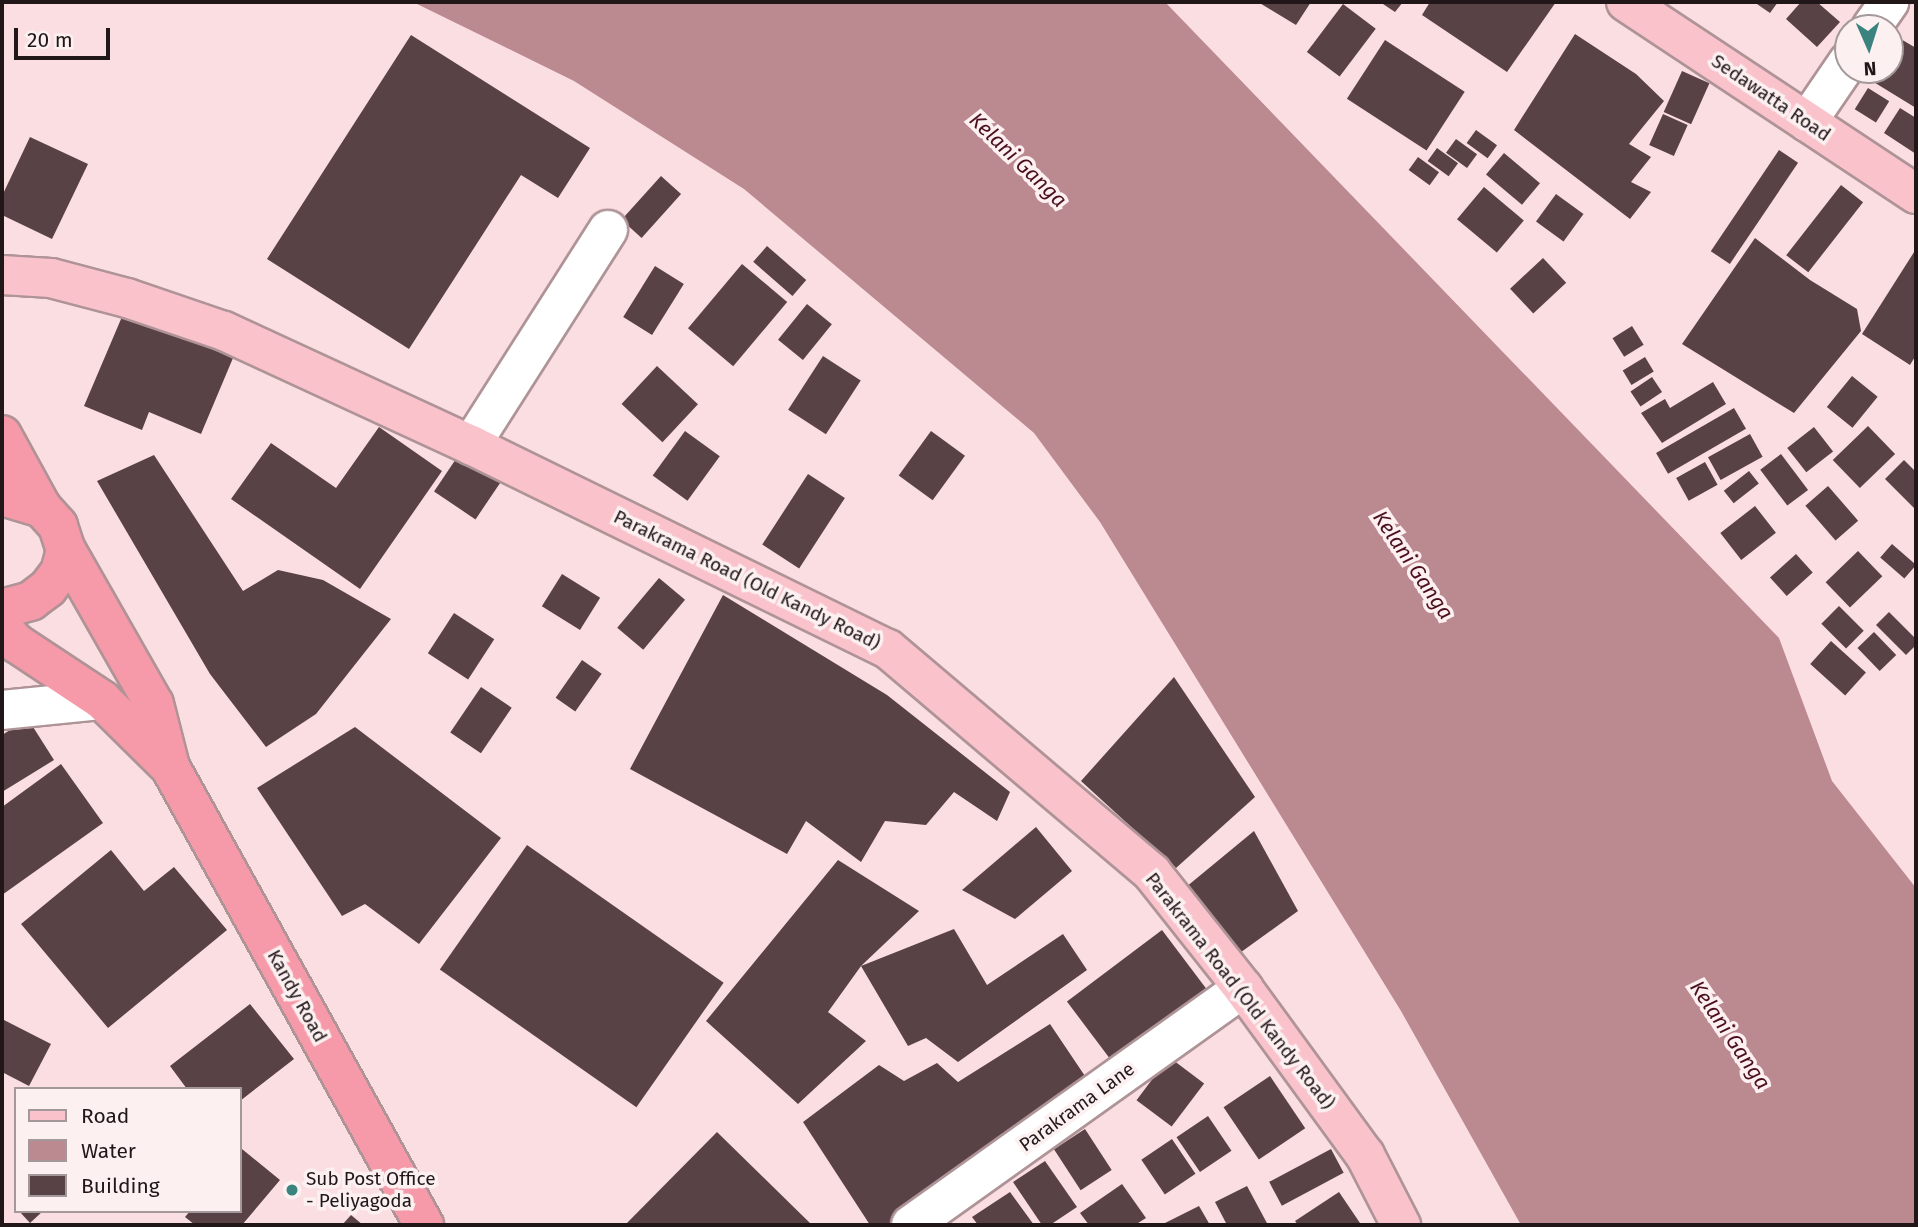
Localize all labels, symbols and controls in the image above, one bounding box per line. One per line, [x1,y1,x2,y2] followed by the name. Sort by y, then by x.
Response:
[18,14,114,58] scale bar
[1834,14,1904,84] north arrow
[27,27,73,53] text: 20 m
[1707,50,1835,146] street label: Sedawatta Road
[1863,57,1877,80] text: N
[964,107,1072,213] water label: Kelani Ganga
[610,505,884,655] street label: Parakrama Road (Old Kandy Road)
[1367,506,1459,624] water label: Kelani Ganga
[1141,868,1339,1114] street label: Parakrama Road (Old Kandy Road)
[262,946,332,1046] street label: Kandy Road
[1684,976,1776,1094] water label: Kelani Ganga
[1015,1058,1139,1156] street label: Parakrama Lane
[14,1087,242,1213] legend
[81,1103,129,1129] text: Road
[81,1138,136,1164] text: Water
[306,1168,436,1212] place label: Sub Post Office - Peliyagoda
[81,1173,160,1199] text: Building
[284,1182,300,1198] marker: Sub Post Office - Peliyagoda

